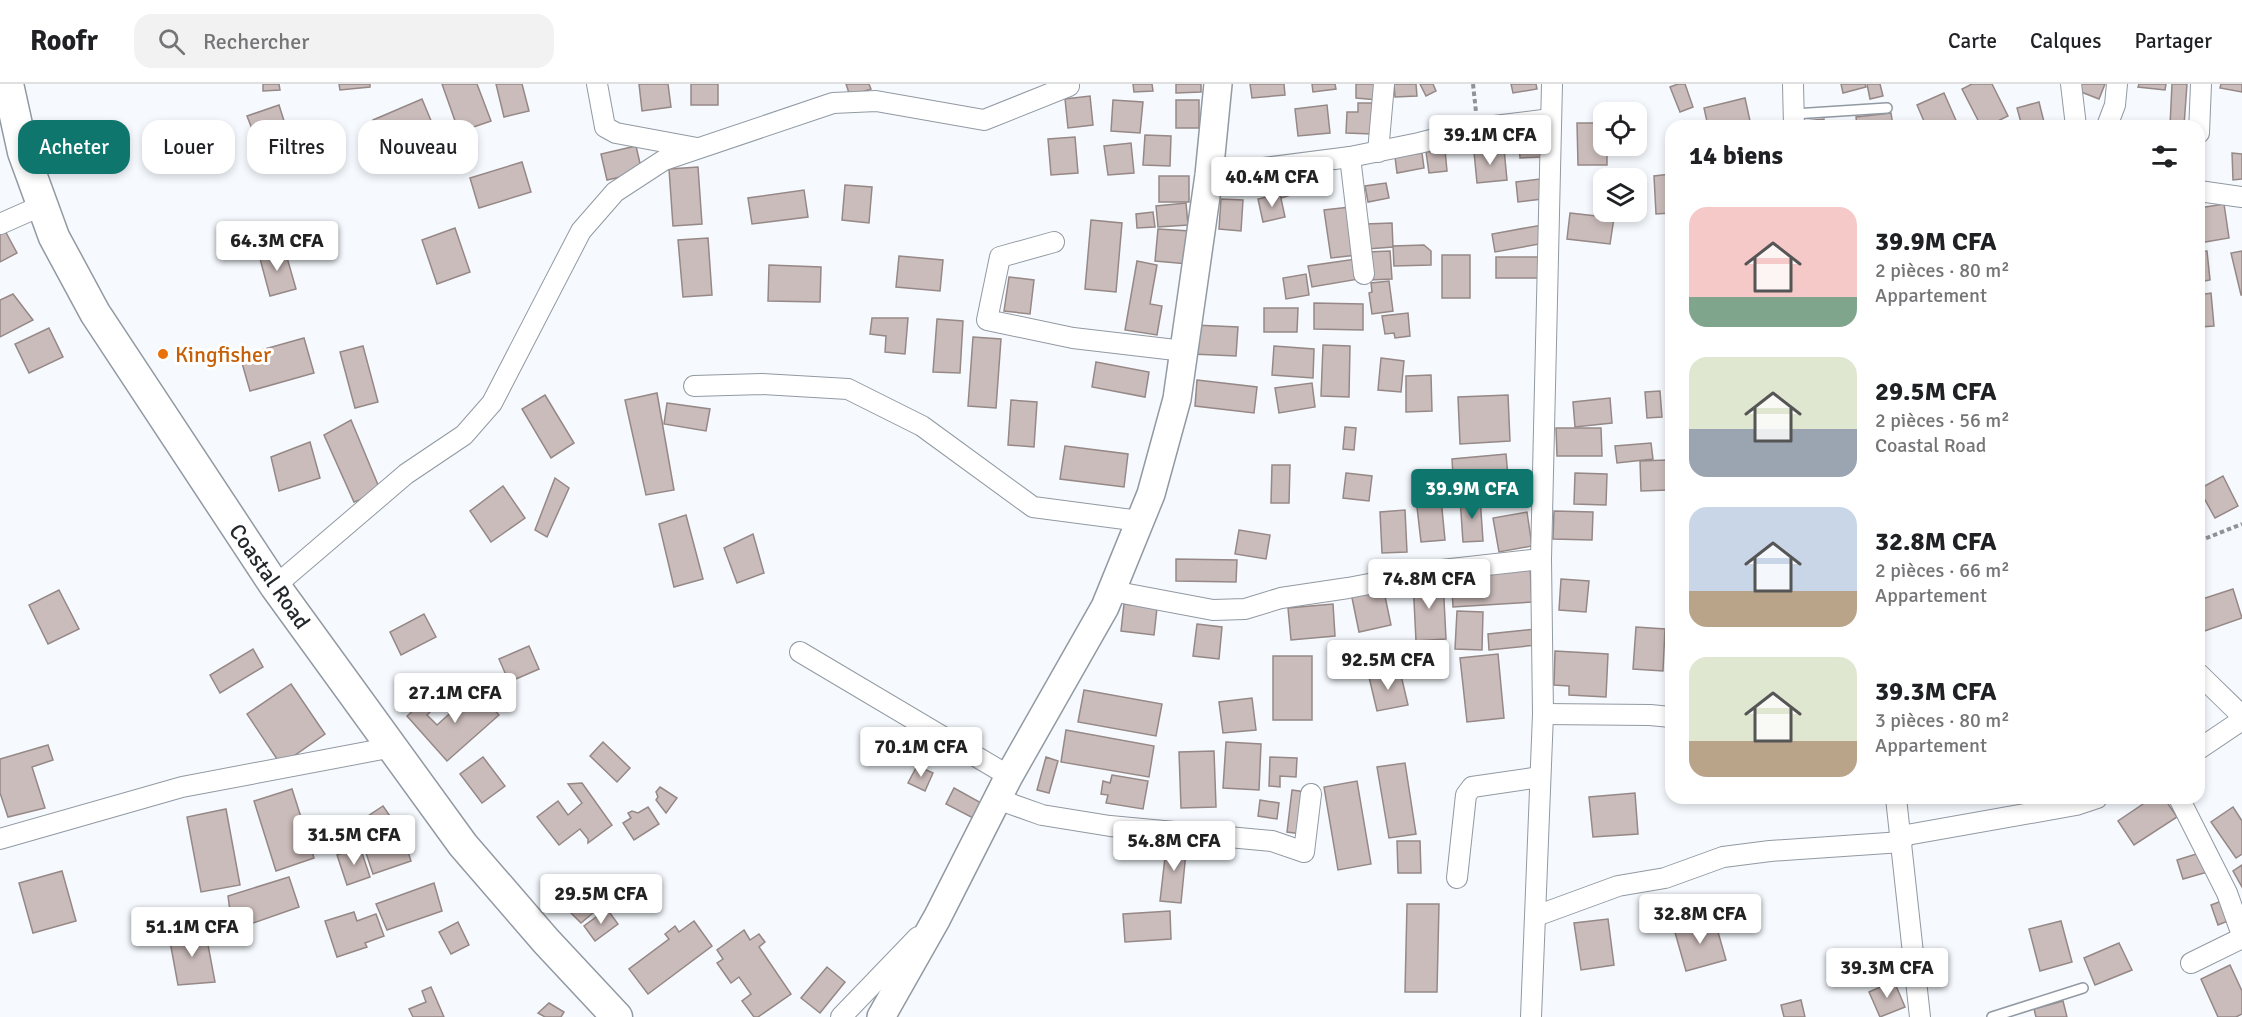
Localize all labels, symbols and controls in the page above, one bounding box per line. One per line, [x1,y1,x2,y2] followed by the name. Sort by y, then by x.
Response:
[134,14,554,68] search box
[30,24,98,58] text: Roofr
[155,25,188,58] icon: search
[203,28,309,55] text: Rechercher
[1948,28,1997,54] text: Carte
[2030,28,2101,54] text: Calques
[2134,28,2212,54] text: Partager
[1593,102,1647,222] map controls
[1593,102,1647,156] button: locate
[1421,115,1559,166] pin: 39.1M CFA
[18,120,130,174] chip: Acheter
[142,120,235,174] chip: Louer
[247,120,346,174] chip: Filtres
[358,120,478,174] chip: Nouveau
[1443,122,1537,147] text: 39.1M CFA
[1689,140,1783,172] text: 14 biens
[2148,140,2181,173] icon: filters
[1203,157,1341,208] pin: 40.4M CFA
[1225,164,1319,189] text: 40.4M CFA
[1593,168,1647,222] button: layers
[208,221,346,272] pin: 64.3M CFA
[1875,226,1997,258] text: 39.9M CFA
[230,228,324,253] text: 64.3M CFA
[1737,231,1809,303] icon: home
[1875,258,2010,283] text: 2 pièces · 80 m²
[1875,283,1987,308] text: Appartement
[175,341,271,368] place label: Kingfisher
[156,347,170,361] marker: Kingfisher
[1875,376,1997,408] text: 29.5M CFA
[1737,381,1809,453] icon: home
[1875,408,2010,433] text: 2 pièces · 56 m²
[1875,433,1986,458] text: Coastal Road
[1403,469,1541,520] pin: 39.9M CFA
[1425,476,1519,501] text: 39.9M CFA
[223,518,316,634] street label: Coastal Road
[1875,526,1997,558] text: 32.8M CFA
[1737,531,1809,603] icon: home
[1875,558,2010,583] text: 2 pièces · 66 m²
[1360,559,1498,610] pin: 74.8M CFA
[1382,566,1476,591] text: 74.8M CFA
[1875,583,1987,608] text: Appartement
[1319,640,1457,691] pin: 92.5M CFA
[1341,647,1435,672] text: 92.5M CFA
[386,673,524,724] pin: 27.1M CFA
[1875,676,1997,708] text: 39.3M CFA
[408,680,502,705] text: 27.1M CFA
[1737,681,1809,753] icon: home
[1875,708,2010,733] text: 3 pièces · 80 m²
[852,727,990,778] pin: 70.1M CFA
[1875,733,1987,758] text: Appartement
[874,734,968,759] text: 70.1M CFA
[285,815,423,866] pin: 31.5M CFA
[1105,821,1243,872] pin: 54.8M CFA
[307,822,401,847] text: 31.5M CFA
[1127,828,1221,853] text: 54.8M CFA
[532,874,670,925] pin: 29.5M CFA
[554,881,648,906] text: 29.5M CFA
[1631,894,1769,945] pin: 32.8M CFA
[1653,901,1747,926] text: 32.8M CFA
[123,907,261,958] pin: 51.1M CFA
[145,914,239,939] text: 51.1M CFA
[1818,948,1956,999] pin: 39.3M CFA
[1840,955,1934,980] text: 39.3M CFA

